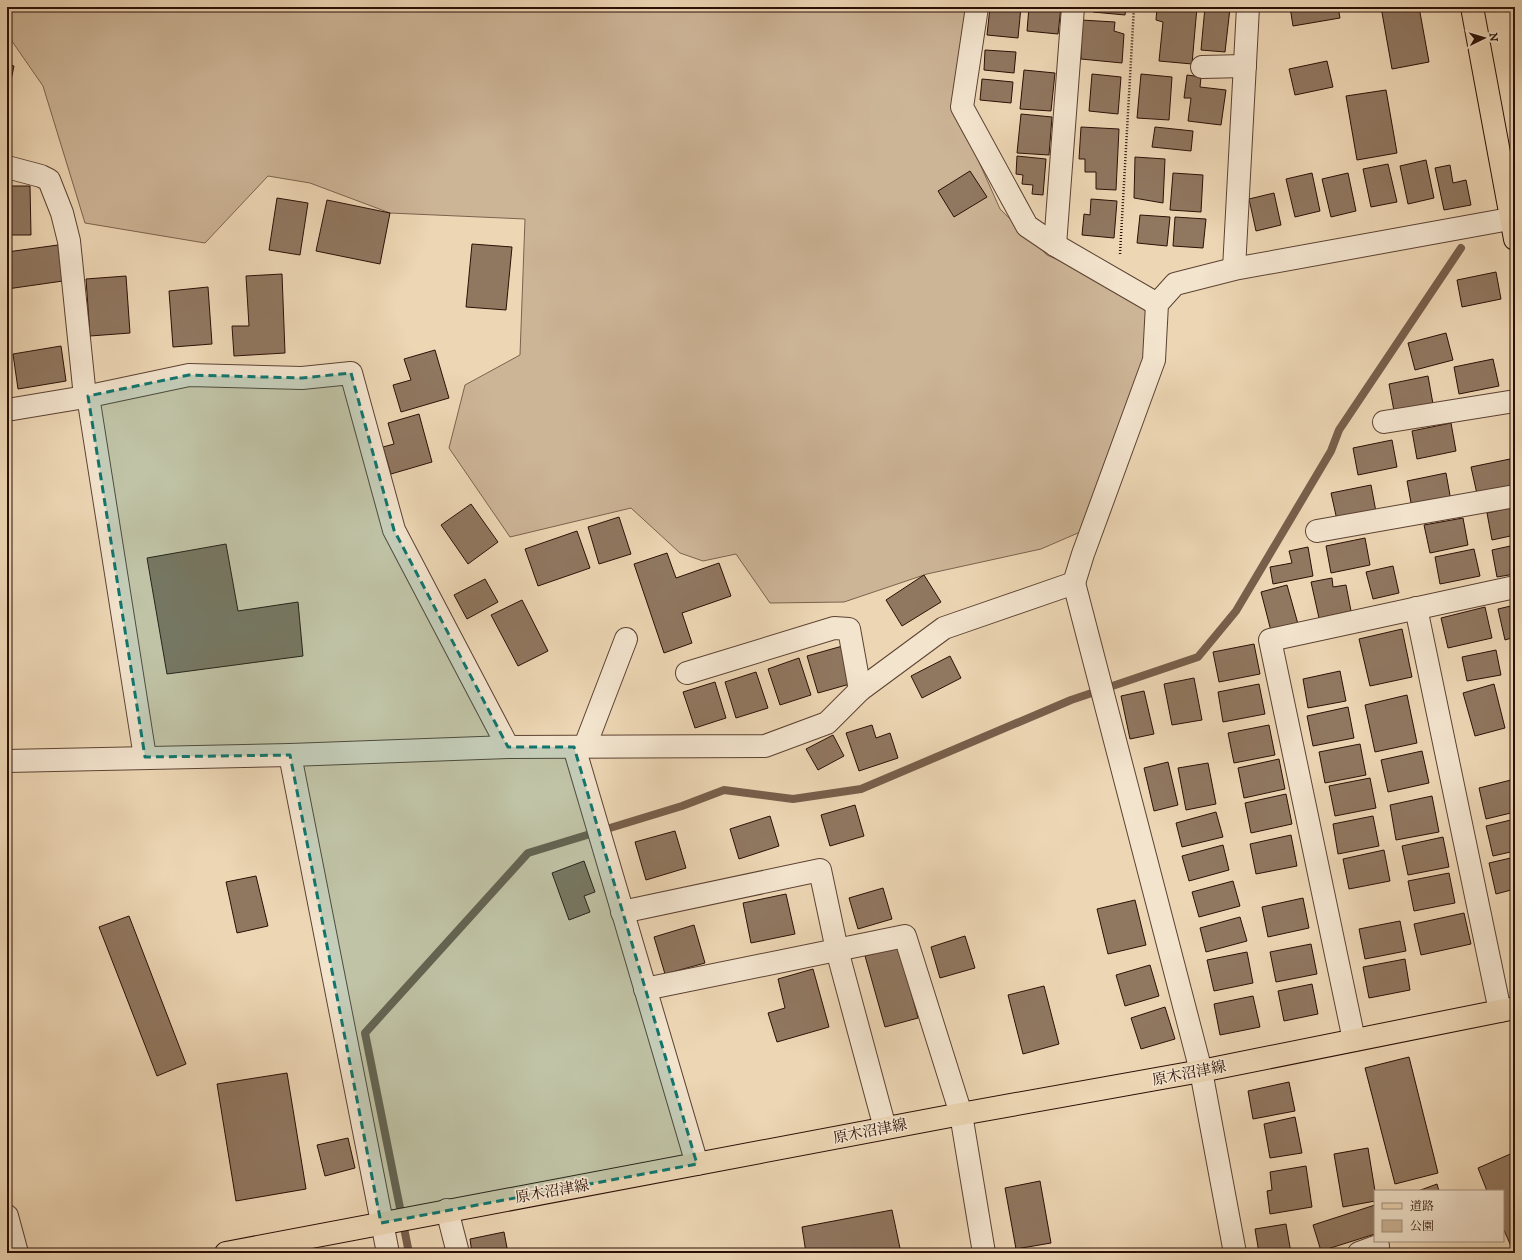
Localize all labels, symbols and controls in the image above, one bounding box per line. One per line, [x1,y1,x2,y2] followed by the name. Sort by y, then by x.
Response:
[1464,18,1504,58] north arrow
[1486,32,1500,42] text: N
[1150,1057,1228,1090] street label: 原木沼津線
[831,1115,909,1148] street label: 原木沼津線
[513,1176,591,1207] street label: 原木沼津線
[1374,1190,1504,1242] legend
[1410,1199,1434,1214] text: 道路
[1410,1219,1434,1234] text: 公園

